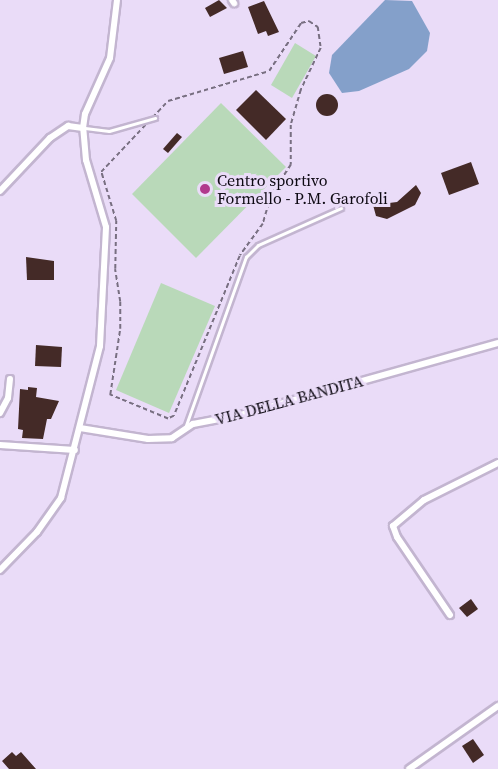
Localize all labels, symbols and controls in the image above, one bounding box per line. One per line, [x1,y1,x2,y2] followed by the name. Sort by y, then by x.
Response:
[217,170,388,208] place label: Centro sportivo Formello - P.M. Garofoli
[198,182,212,196] marker: Centro sportivo Formello - P.M. Garofoli
[213,371,365,429] street label: VIA DELLA BANDITA

